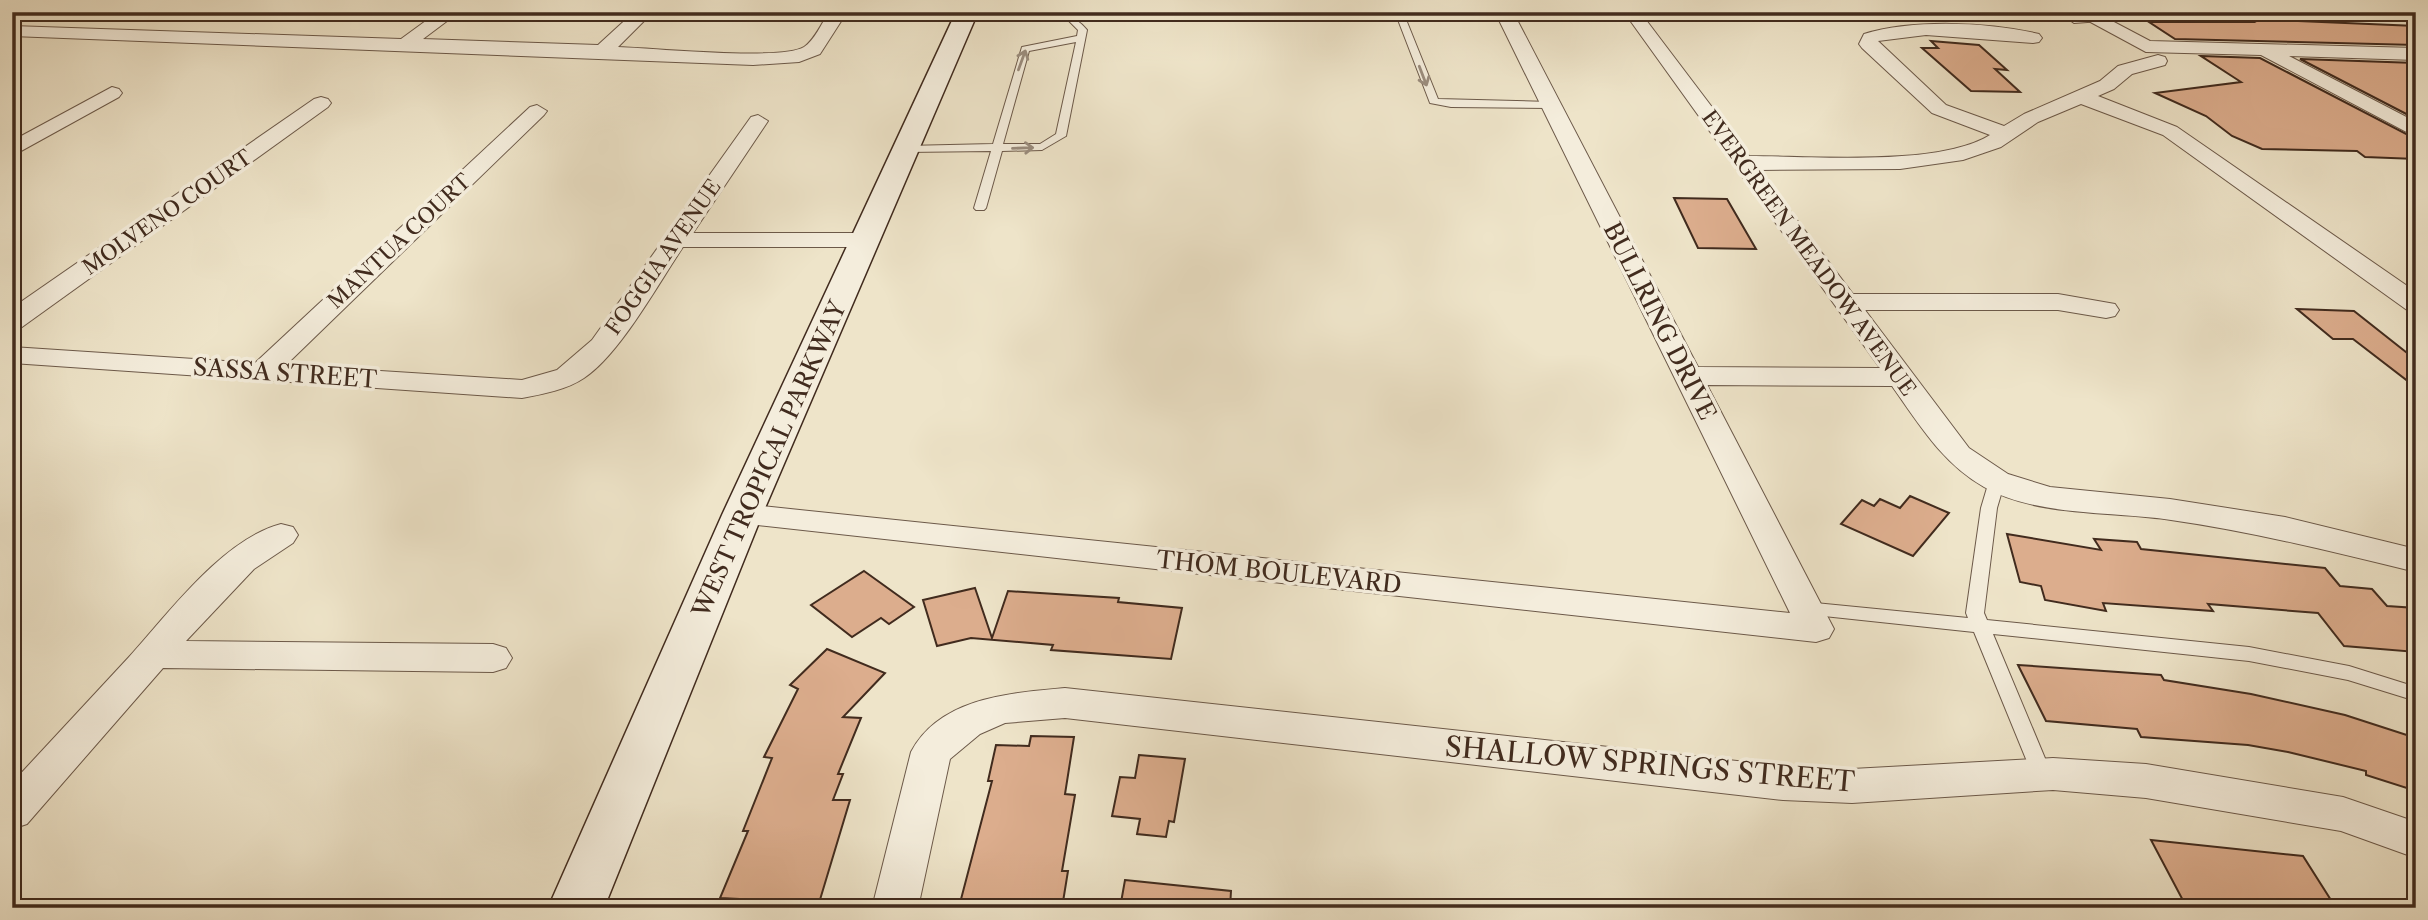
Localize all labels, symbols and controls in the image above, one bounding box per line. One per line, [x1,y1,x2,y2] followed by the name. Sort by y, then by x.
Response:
[1017,50,1029,71] one-way arrow
[1417,64,1430,86] one-way arrow
[1697,105,1921,401] street label: EVERGREEN MEADOW AVENUE
[1011,141,1034,154] one-way arrow
[78,144,257,280] street label: MOLVENO COURT
[322,168,476,314] street label: MANTUA COURT
[600,175,726,339] street label: FOGGIA AVENUE
[1598,217,1722,425] street label: BULLRING DRIVE
[685,295,853,623] street label: WEST TROPICAL PARKWAY
[192,352,378,394] street label: SASSA STREET
[1155,545,1403,599] street label: THOM BOULEVARD
[1444,729,1856,799] street label: SHALLOW SPRINGS STREET

